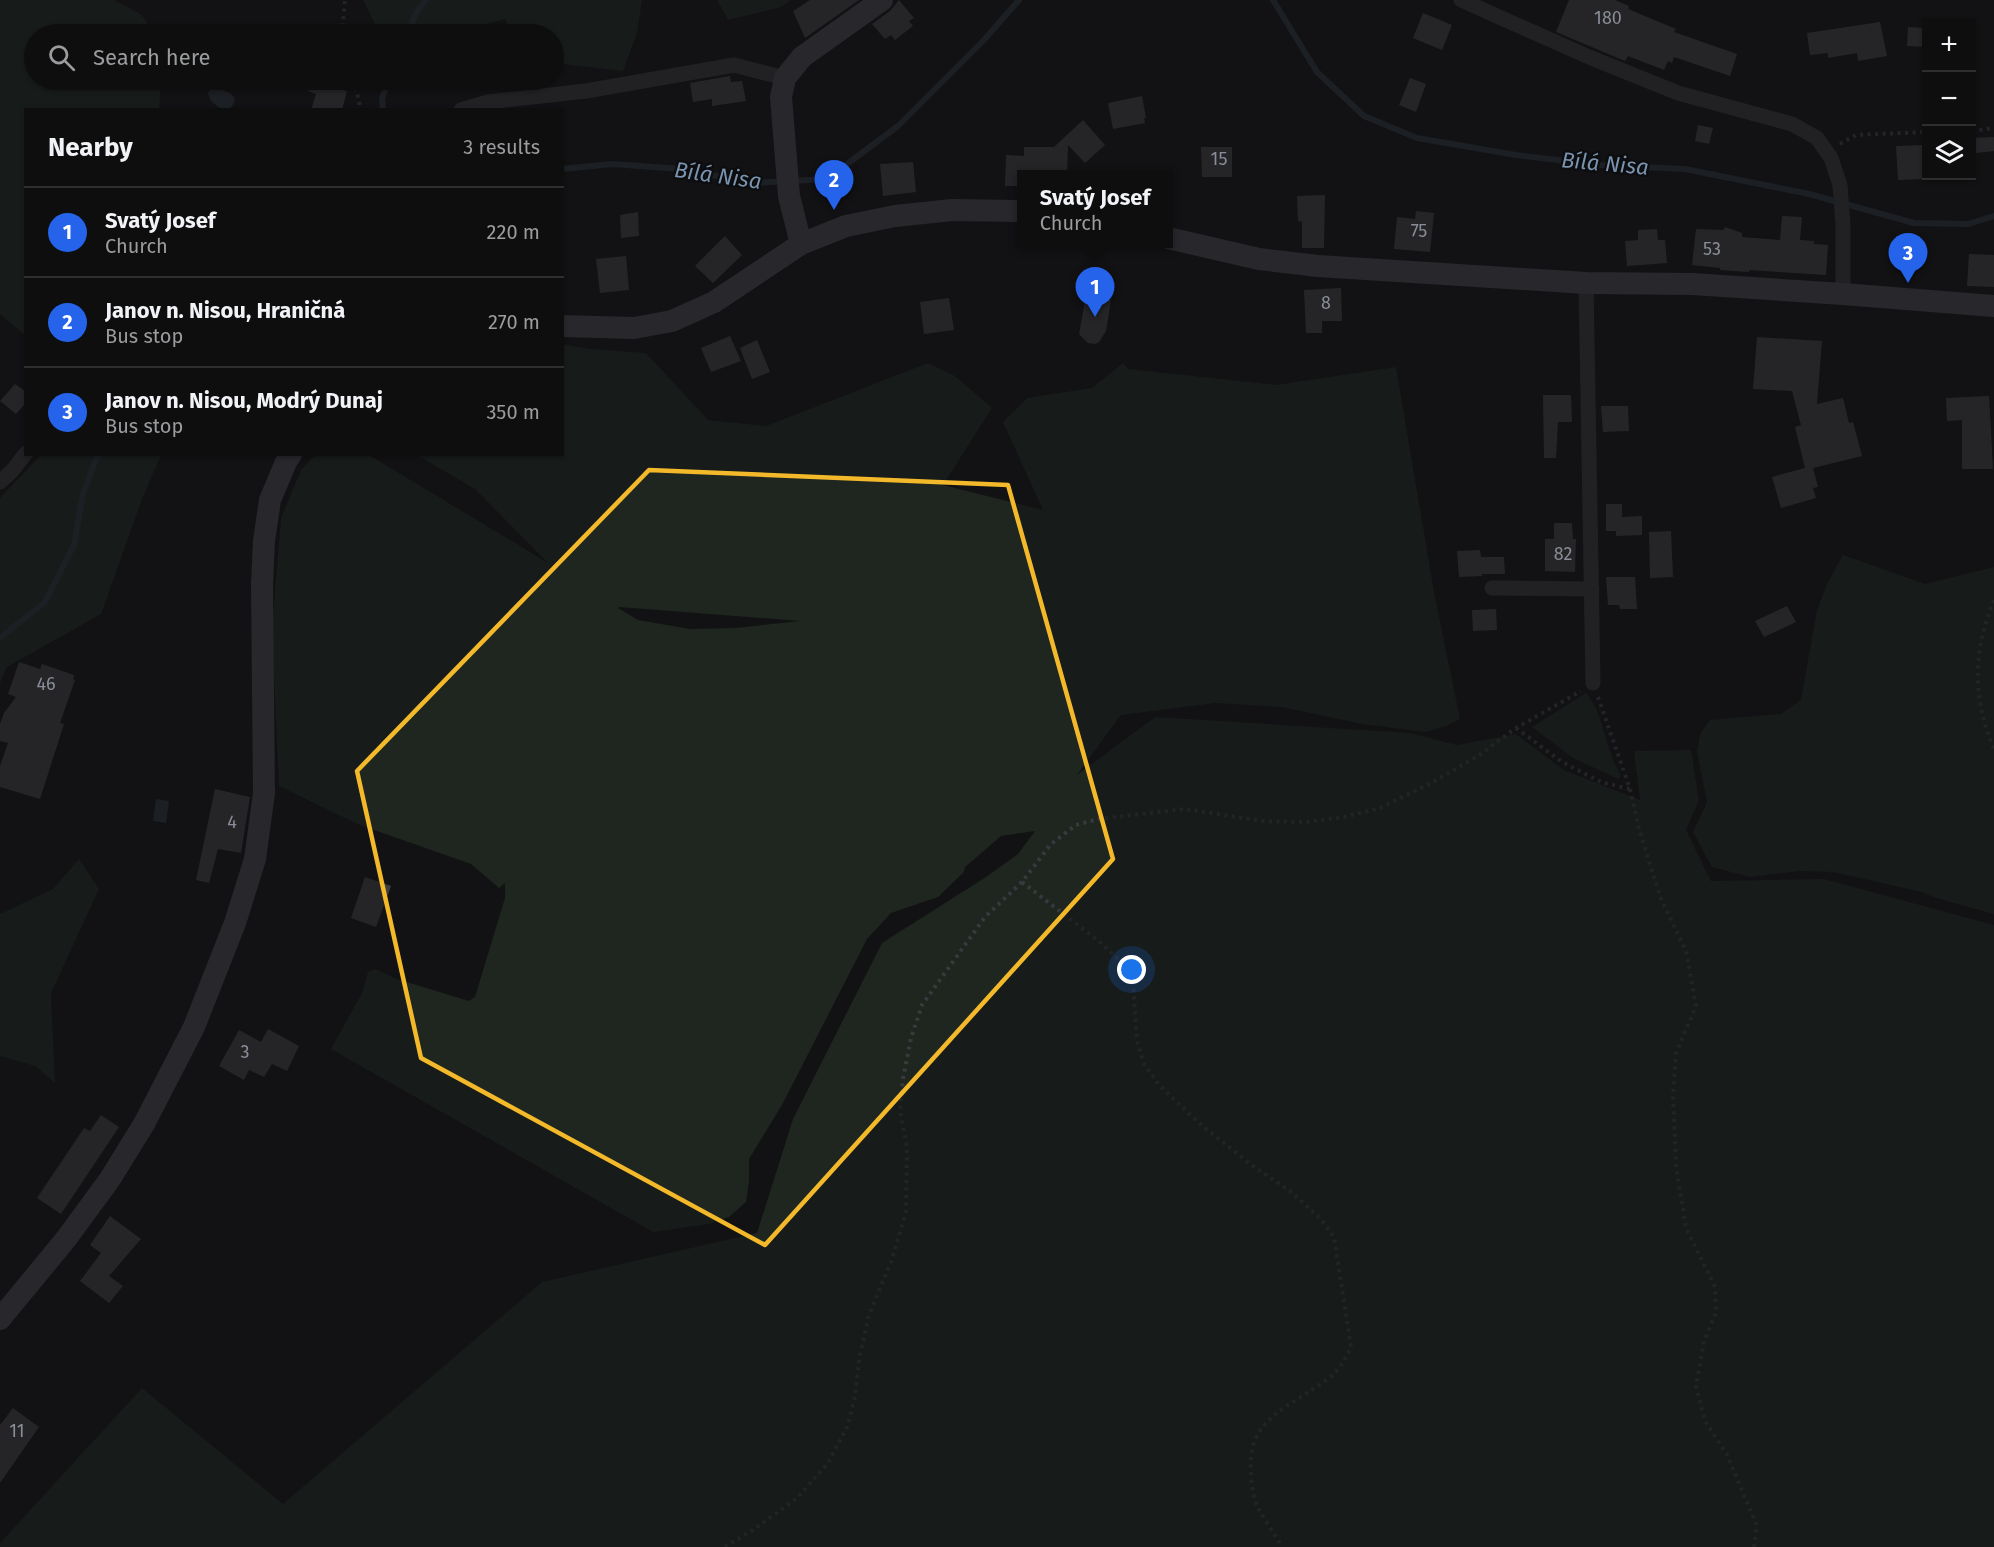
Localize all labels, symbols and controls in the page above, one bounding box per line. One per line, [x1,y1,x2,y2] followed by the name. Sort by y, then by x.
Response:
[1594,7,1622,29] house number: 180
[1922,18,1976,180] map controls
[1922,18,1976,72] button: +
[24,24,564,90] search box
[45,41,78,74] icon: search
[93,44,211,71] text: Search here
[1922,72,1976,126] button: −
[1922,126,1976,180] button: layers
[48,132,133,163] text: Nearby
[463,135,540,159] text: 3 results
[1560,146,1650,181] water label: Bílá Nisa
[1211,148,1227,170] house number: 15
[673,156,763,195] water label: Bílá Nisa
[814,160,854,210] pin: 2
[1017,170,1173,248] popup
[1040,184,1150,211] text: Svatý Josef
[105,207,216,234] text: Svatý Josef
[1040,211,1102,235] text: Church
[63,220,72,244] text: 1
[487,220,540,244] text: 220 m
[1411,220,1427,242] house number: 75
[105,234,168,258] text: Church
[1888,234,1928,283] pin: 3
[1703,238,1721,260] house number: 53
[1076,268,1114,317] pin: 1
[1321,292,1331,314] house number: 8
[105,297,345,324] text: Janov n. Nisou, Hraničná
[62,310,73,334] text: 2
[488,310,540,334] text: 270 m
[105,324,183,348] text: Bus stop
[105,387,383,414] text: Janov n. Nisou, Modrý Dunaj
[62,400,73,424] text: 3
[486,400,540,424] text: 350 m
[105,414,183,438] text: Bus stop
[1554,543,1572,565] house number: 82
[36,673,56,695] house number: 46
[227,811,237,833] house number: 4
[1117,955,1146,984] your location
[241,1041,249,1063] house number: 3
[9,1420,25,1442] house number: 11

